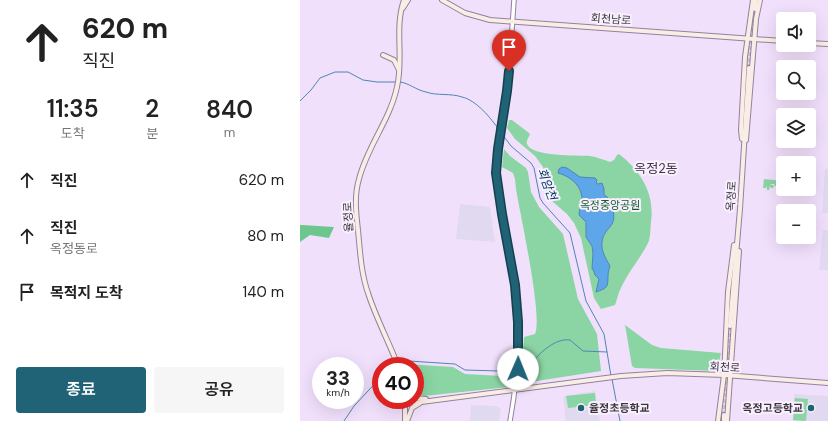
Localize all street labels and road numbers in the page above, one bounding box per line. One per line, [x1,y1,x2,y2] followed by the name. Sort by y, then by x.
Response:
[590,11,632,27] street label: 회천남로
[723,180,739,212] street label: 옥정로
[340,201,356,233] street label: 율정로
[709,359,741,375] street label: 회천로

